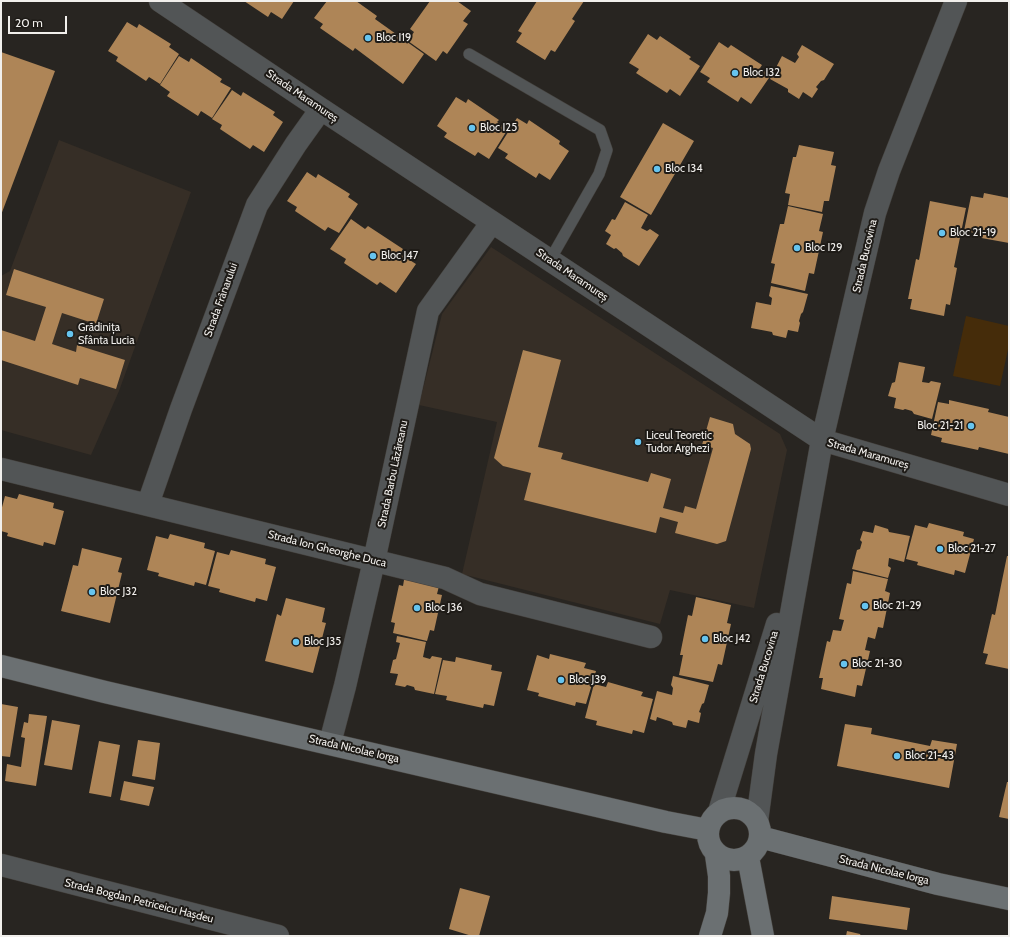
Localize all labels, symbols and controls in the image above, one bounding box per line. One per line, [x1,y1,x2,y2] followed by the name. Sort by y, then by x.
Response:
[10,8,69,34] scale bar
[15,15,43,30] text: 20 m
[376,31,411,45] place label: Bloc I19
[363,33,373,43] marker: Bloc I19
[743,66,780,80] place label: Bloc I32
[263,67,341,125] street label: Strada Maramureș
[730,68,740,78] marker: Bloc I32
[480,121,517,135] place label: Bloc I25
[467,123,477,133] marker: Bloc I25
[665,162,703,176] place label: Bloc I34
[652,164,662,174] marker: Bloc I34
[850,218,880,294] street label: Strada Bucovina
[950,226,996,240] place label: Bloc 21-19
[937,228,947,238] marker: Bloc 21-19
[805,241,842,255] place label: Bloc I29
[792,243,802,253] marker: Bloc I29
[533,246,611,304] street label: Strada Maramureș
[381,249,418,263] place label: Bloc J47
[368,251,378,261] marker: Bloc J47
[201,261,241,339] street label: Strada Frânarului
[78,321,134,347] place label: Grădinița Sfânta Lucia
[65,329,75,339] marker: Grădinița Sfânta Lucia
[375,419,411,529] street label: Strada Barbu Lăzăreanu
[917,419,963,433] place label: Bloc 21-21
[966,421,976,431] marker: Bloc 21-21
[646,429,712,455] place label: Liceul Teoretic Tudor Arghezi
[826,436,910,472] street label: Strada Maramureș
[633,437,643,447] marker: Liceul Teoretic Tudor Arghezi
[266,528,388,570] street label: Strada Ion Gheorghe Duca
[948,542,996,556] place label: Bloc 21-27
[935,544,945,554] marker: Bloc 21-27
[100,585,137,599] place label: Bloc J32
[87,587,97,597] marker: Bloc J32
[873,599,921,613] place label: Bloc 21-29
[425,601,463,615] place label: Bloc J36
[860,601,870,611] marker: Bloc 21-29
[412,603,422,613] marker: Bloc J36
[747,629,781,705] street label: Strada Bucovina
[713,632,750,646] place label: Bloc J42
[700,634,710,644] marker: Bloc J42
[304,635,341,649] place label: Bloc J35
[291,637,301,647] marker: Bloc J35
[852,657,902,671] place label: Bloc 21-30
[839,659,849,669] marker: Bloc 21-30
[569,673,607,687] place label: Bloc J39
[556,675,566,685] marker: Bloc J39
[308,732,400,766] street label: Strada Nicolae Iorga
[905,749,954,763] place label: Bloc 21-43
[892,751,902,761] marker: Bloc 21-43
[838,852,930,888] street label: Strada Nicolae Iorga
[63,876,215,926] street label: Strada Bogdan Petriceicu Hașdeu

